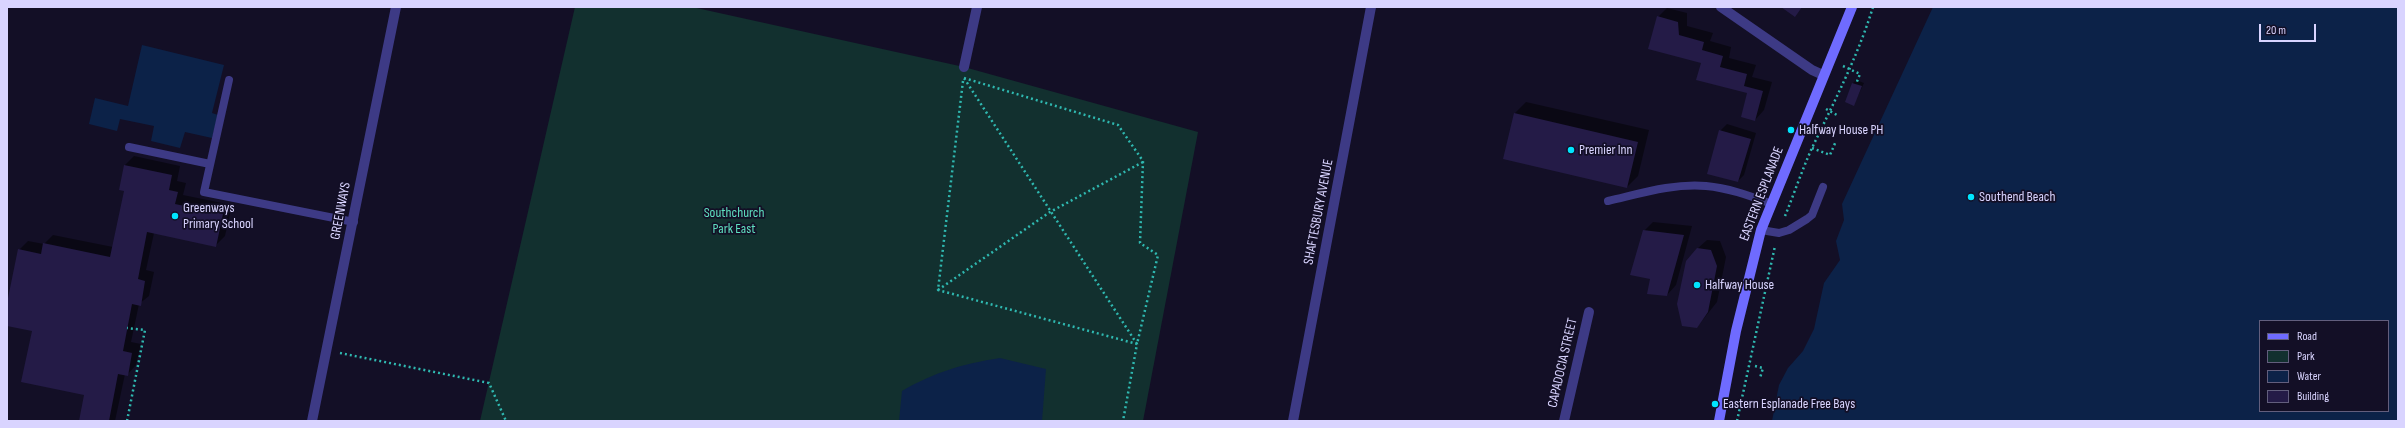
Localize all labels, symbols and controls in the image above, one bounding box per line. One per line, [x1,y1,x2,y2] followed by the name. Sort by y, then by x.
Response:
[2261,16,2318,42] scale bar
[2266,23,2286,38] text: 20 m
[1799,122,1883,138] place label: Halfway House PH
[1786,125,1796,135] marker: Halfway House PH
[1579,142,1633,158] place label: Premier Inn
[1736,144,1788,244] street label: EASTERN ESPLANADE
[1566,145,1576,155] marker: Premier Inn
[1301,158,1337,266] street label: SHAFTESBURY AVENUE
[327,181,355,241] street label: GREENWAYS
[1979,189,2055,205] place label: Southend Beach
[1966,192,1976,202] marker: Southend Beach
[183,200,253,232] place label: Greenways Primary School
[704,205,764,238] park label: Southchurch Park East
[170,211,180,221] marker: Greenways Primary School
[1705,277,1774,293] place label: Halfway House
[1692,280,1702,290] marker: Halfway House
[1545,317,1581,409] street label: CAPADOCIA STREET
[2259,320,2389,412] legend
[2297,329,2317,344] text: Road
[2297,349,2315,364] text: Park
[2297,369,2321,384] text: Water
[2297,389,2329,404] text: Building
[1723,396,1855,412] place label: Eastern Esplanade Free Bays
[1710,399,1720,409] marker: Eastern Esplanade Free Bays

